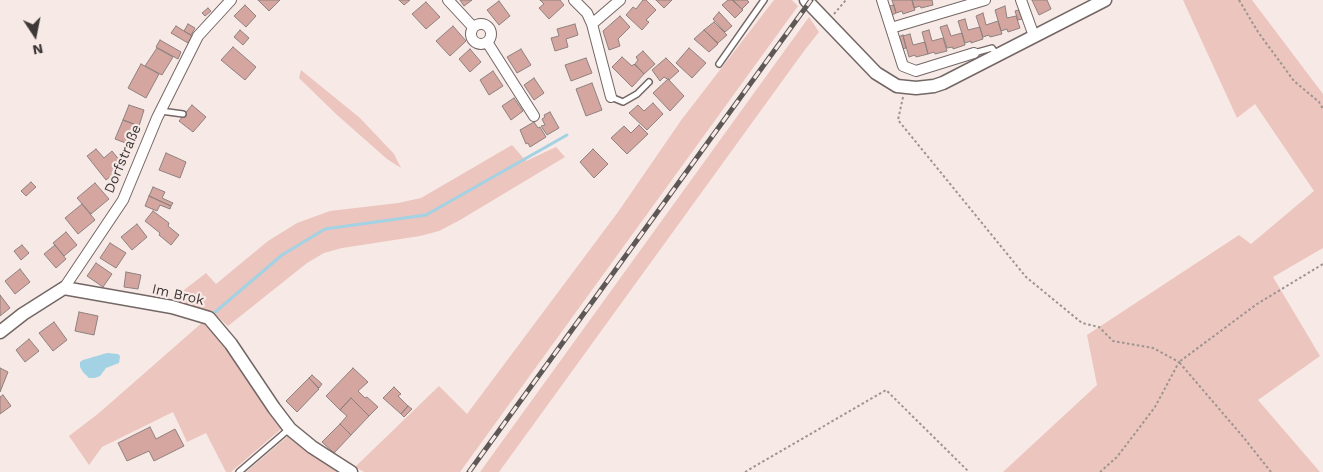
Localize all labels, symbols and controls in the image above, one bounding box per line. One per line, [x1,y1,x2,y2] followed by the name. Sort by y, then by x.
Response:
[10,10,60,60] north arrow
[31,41,44,59] text: N
[101,122,145,196] street label: Dorfstraße
[150,281,206,309] street label: Im Brok

